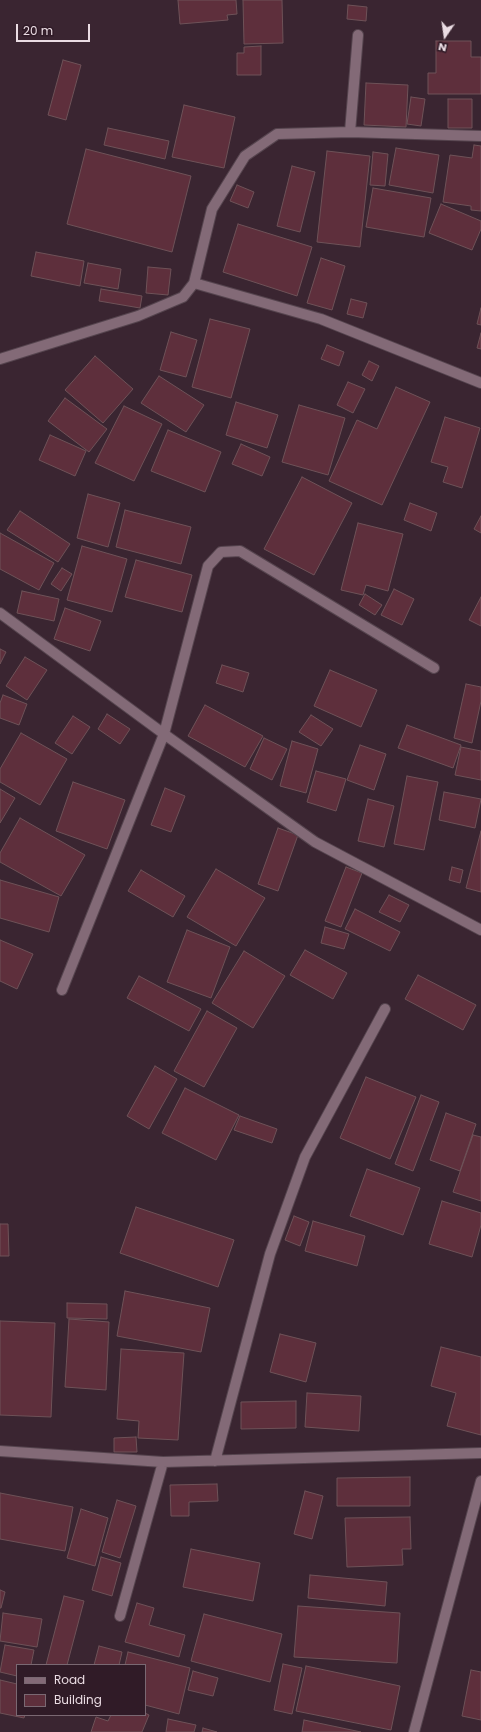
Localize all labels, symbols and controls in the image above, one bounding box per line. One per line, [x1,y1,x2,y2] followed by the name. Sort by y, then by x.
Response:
[18,16,92,42] scale bar
[425,16,465,56] north arrow
[23,22,53,39] text: 20 m
[436,39,448,56] text: N
[16,1664,146,1716] legend
[54,1671,85,1688] text: Road
[54,1691,102,1708] text: Building

